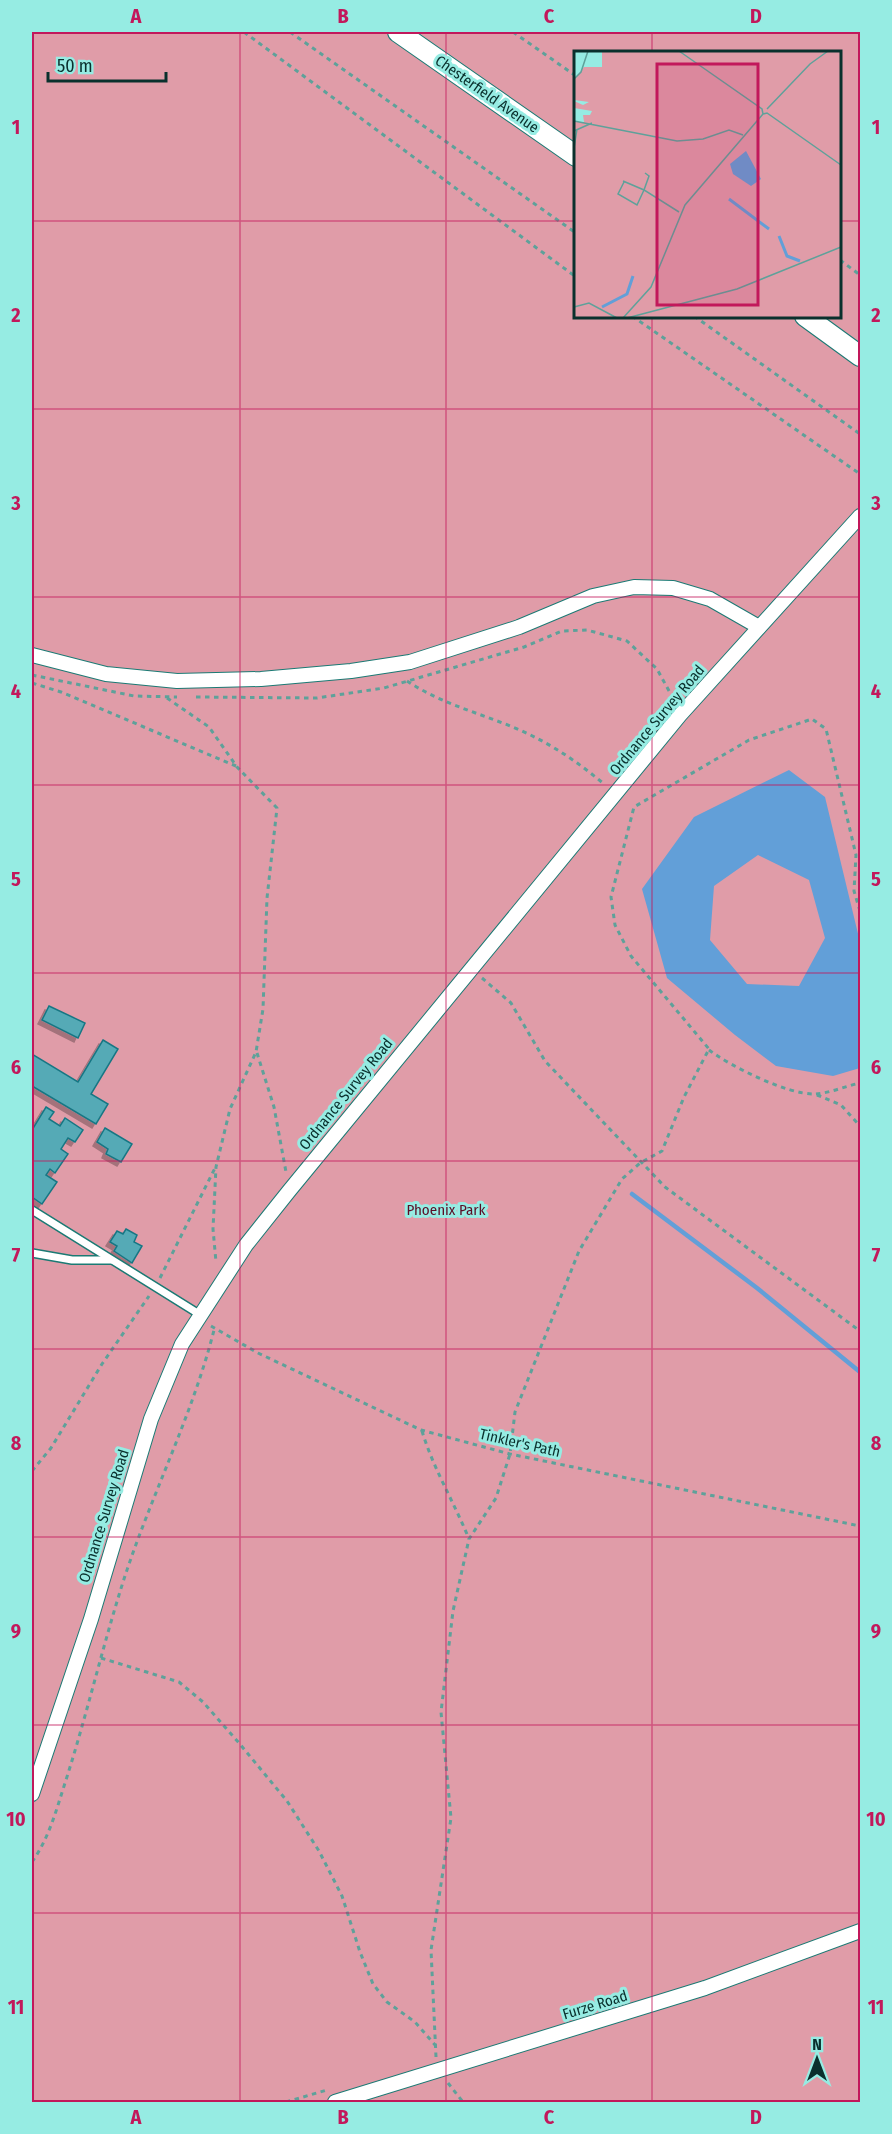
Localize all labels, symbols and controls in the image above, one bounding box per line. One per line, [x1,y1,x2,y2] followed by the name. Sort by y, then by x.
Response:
[130,4,143,28] text: A
[337,4,349,28] text: B
[544,4,555,28] text: C
[750,4,762,28] text: D
[48,45,166,83] scale bar
[574,51,841,318] inset map
[432,52,542,136] street label: Chesterfield Avenue
[57,55,93,77] text: 50 m
[12,115,20,139] text: 1
[872,115,880,139] text: 1
[10,303,21,327] text: 2
[870,303,881,327] text: 2
[10,491,21,515] text: 3
[870,491,881,515] text: 3
[606,661,708,779] street label: Ordnance Survey Road
[11,679,21,703] text: 4
[871,679,881,703] text: 4
[11,867,21,891] text: 5
[871,867,881,891] text: 5
[295,1035,397,1153] street label: Ordnance Survey Road
[11,1055,21,1079] text: 6
[871,1055,881,1079] text: 6
[406,1201,486,1219] park label: Phoenix Park
[12,1243,21,1267] text: 7
[872,1243,881,1267] text: 7
[478,1425,562,1461] street label: Tinkler's Path
[11,1431,22,1455] text: 8
[871,1431,882,1455] text: 8
[75,1447,133,1585] street label: Ordnance Survey Road
[11,1619,21,1643] text: 9
[871,1619,881,1643] text: 9
[6,1807,26,1831] text: 10
[866,1807,886,1831] text: 10
[560,1987,630,2023] street label: Furze Road
[8,1995,24,2019] text: 11
[868,1995,884,2019] text: 11
[787,2029,847,2089] north arrow
[812,2035,822,2054] text: N
[130,2105,143,2129] text: A
[337,2105,349,2129] text: B
[544,2105,555,2129] text: C
[750,2105,762,2129] text: D

